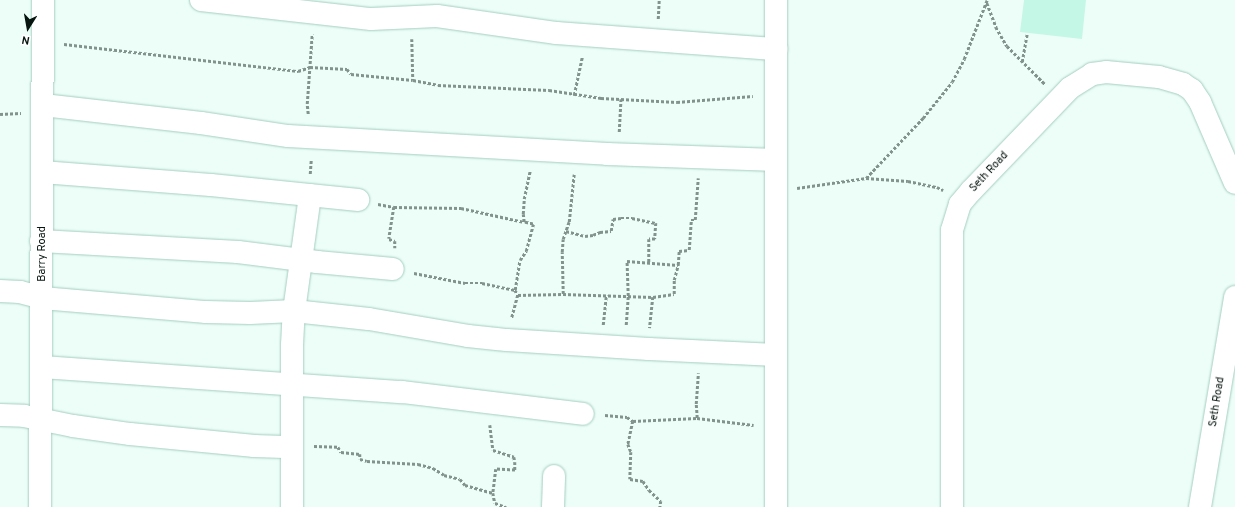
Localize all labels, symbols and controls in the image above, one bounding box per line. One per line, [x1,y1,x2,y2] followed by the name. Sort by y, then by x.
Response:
[8,8,48,48] north arrow
[20,32,31,47] text: N
[967,149,1011,195] street label: Seth Road
[35,226,49,282] street label: Barry Road
[1207,376,1227,428] street label: Seth Road

